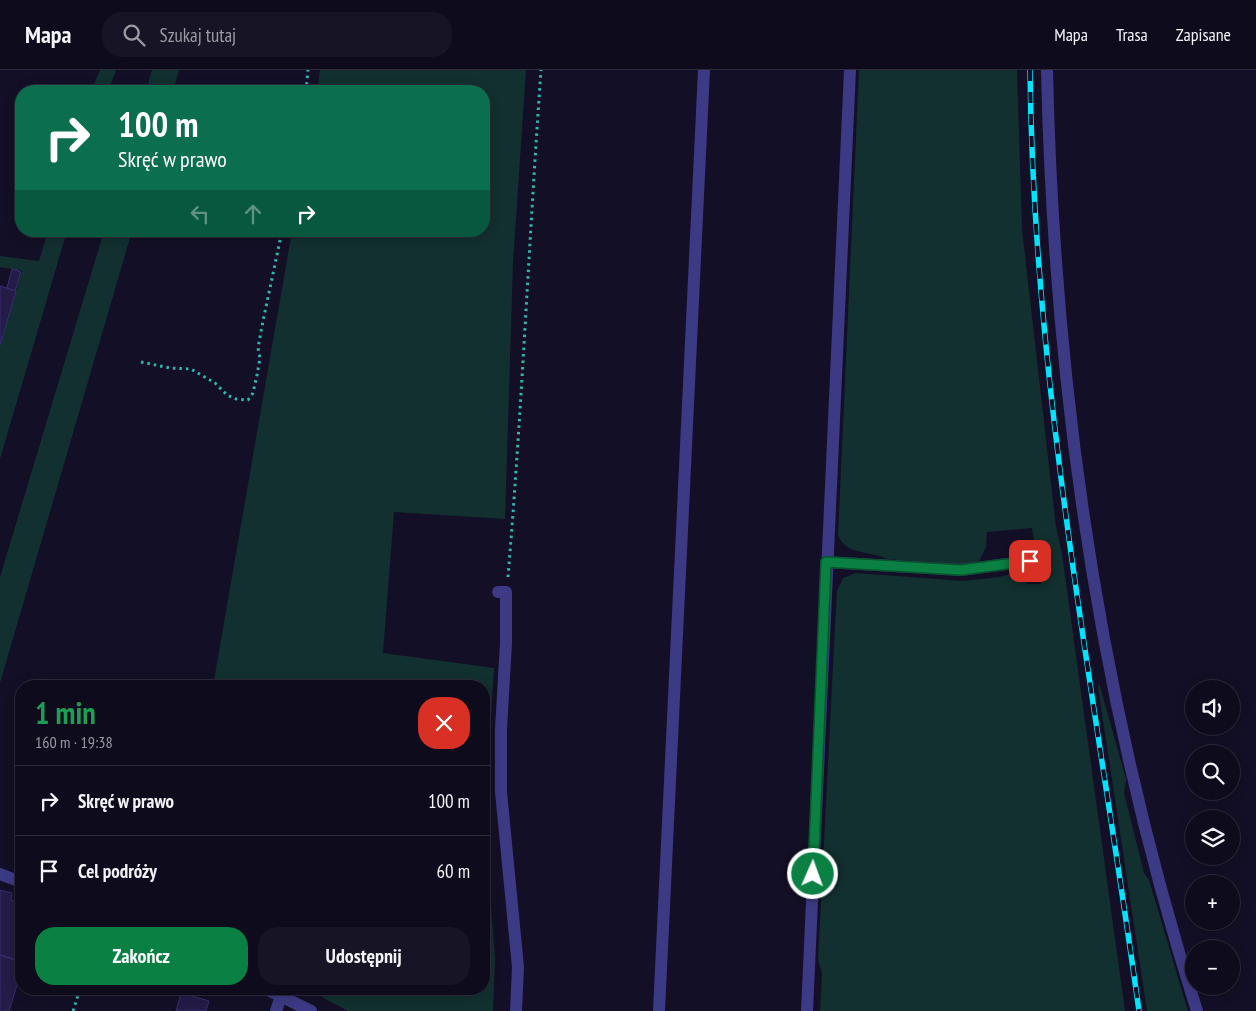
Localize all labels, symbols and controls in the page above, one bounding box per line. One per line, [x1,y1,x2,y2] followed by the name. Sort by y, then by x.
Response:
[102,12,452,57] search box
[25,19,72,50] text: Mapa
[120,21,148,49] icon: search
[160,23,236,47] text: Szukaj tutaj
[1054,23,1088,46] text: Mapa
[1116,23,1148,46] text: Trasa
[1176,23,1231,46] text: Zapisane
[118,101,199,147] text: 100 m
[35,105,100,170] icon: right
[118,145,227,173] text: Skręć w prawo
[186,200,214,228] icon: left
[239,200,267,228] icon: ahead
[292,200,320,228] icon: right
[1009,540,1051,582] pin
[1016,547,1044,575] icon: arrive
[1185,680,1240,995] map controls
[1185,680,1240,735] button: sound
[35,693,96,732] text: 1 min
[418,697,470,749] button: close
[35,732,113,752] text: 160 m · 19:38
[1185,745,1240,800] button: search
[35,787,63,815] icon: right
[78,789,174,813] text: Skręć w prawo
[428,789,470,813] text: 100 m
[1185,810,1240,865] button: layers
[786,847,838,899] position arrow
[35,857,63,885] icon: arrive
[78,859,157,883] text: Cel podróży
[437,859,470,883] text: 60 m
[1185,875,1240,930] button: +
[35,927,248,985] button: Zakończ
[258,927,470,985] button: Udostępnij
[1185,940,1240,995] button: −

